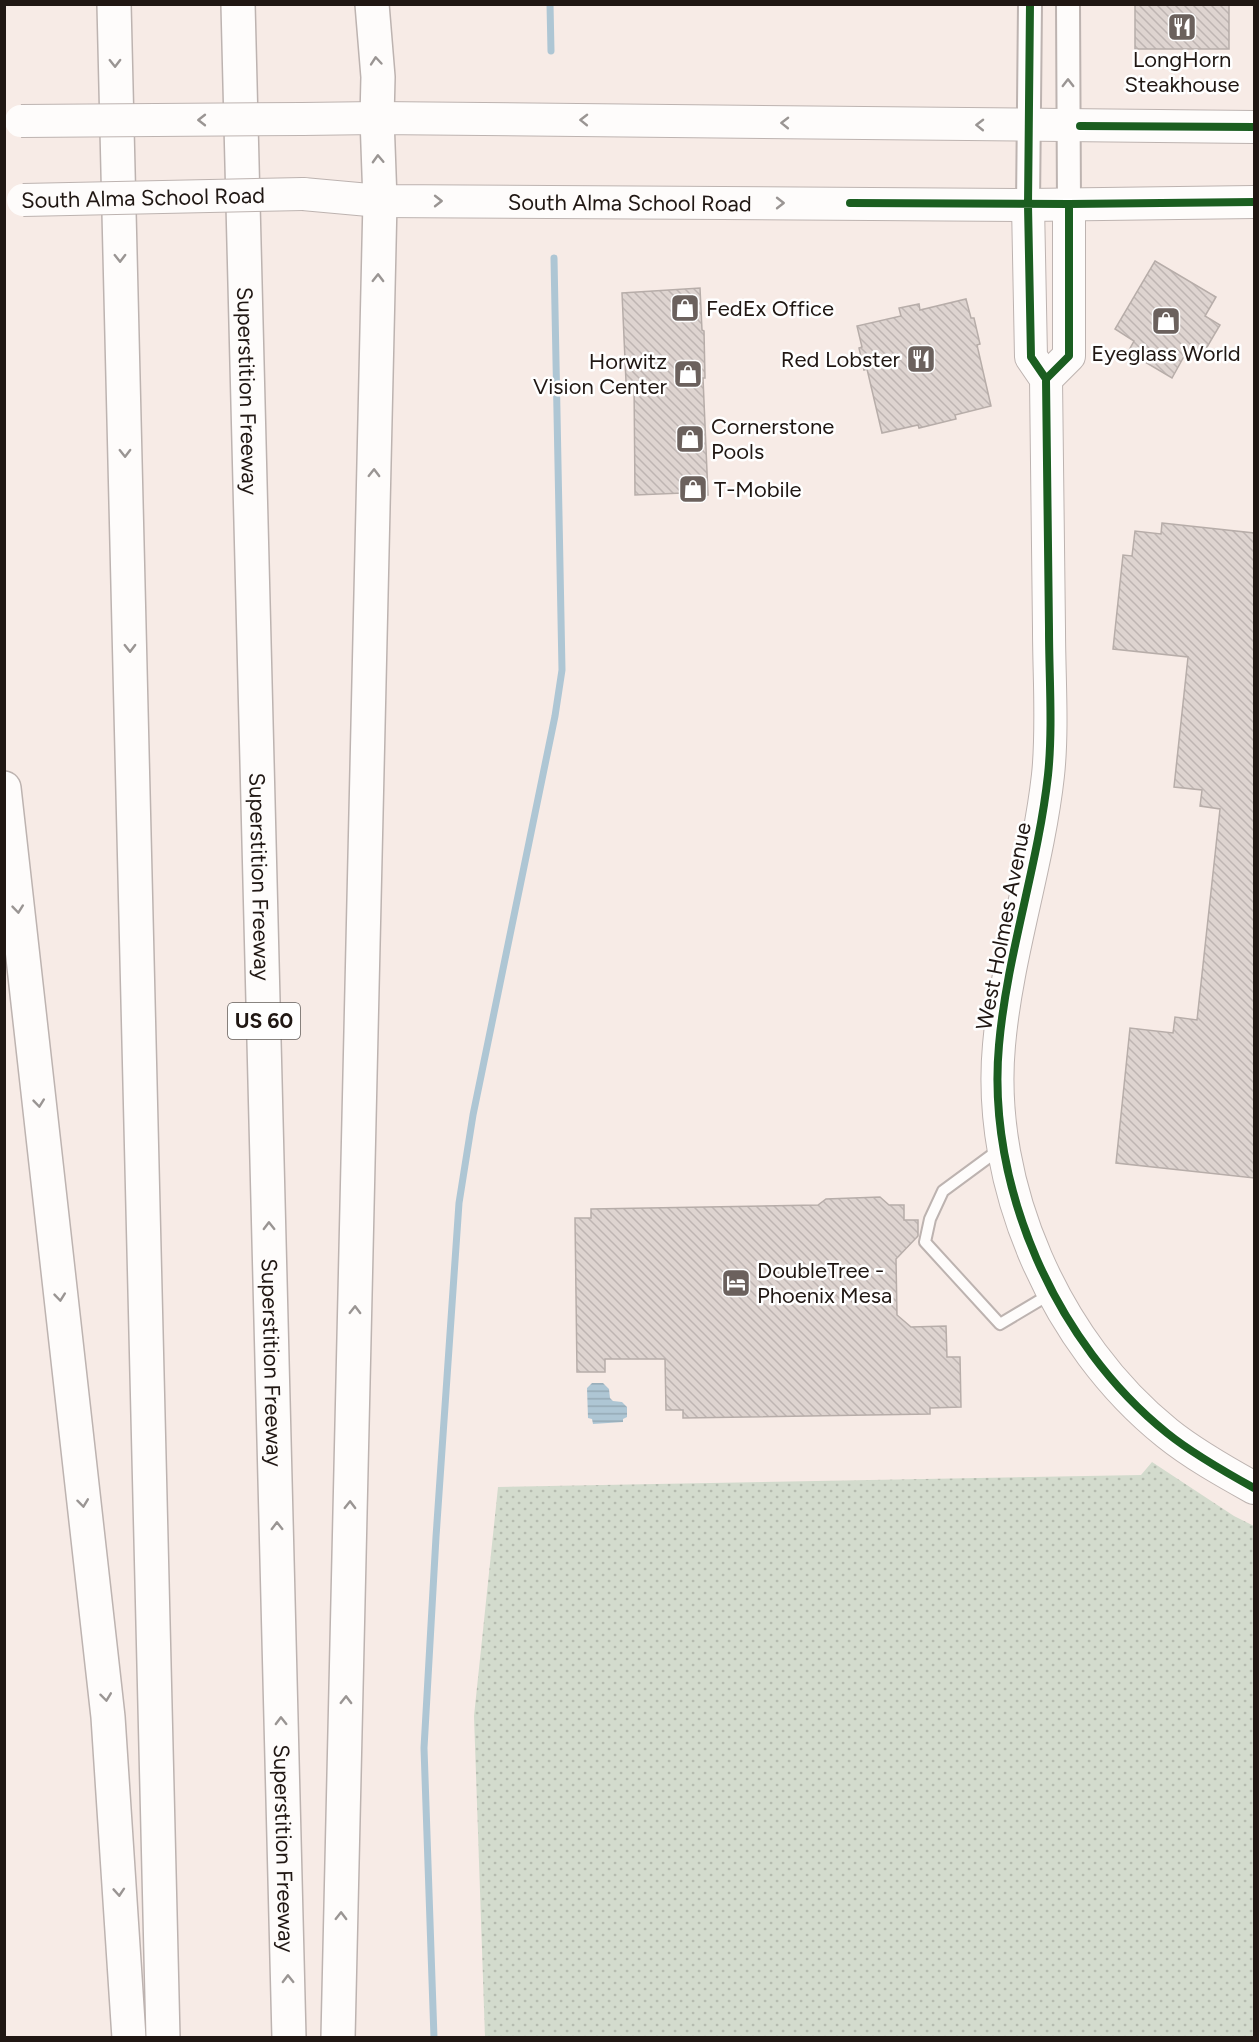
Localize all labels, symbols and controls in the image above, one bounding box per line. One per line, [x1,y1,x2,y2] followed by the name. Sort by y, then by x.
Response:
[1166,11,1198,43] restaurant icon: LongHorn Steakhouse
[1124,46,1240,98] place label: LongHorn Steakhouse
[370,57,383,66] one-way arrow
[109,58,122,67] one-way arrow
[1062,78,1074,87] one-way arrow
[197,114,206,126] one-way arrow
[579,114,588,126] one-way arrow
[780,117,789,129] one-way arrow
[975,119,984,132] one-way arrow
[372,155,385,164] one-way arrow
[21,182,265,214] street label: South Alma School Road
[508,189,752,217] street label: South Alma School Road
[434,195,443,207] one-way arrow
[776,197,785,209] one-way arrow
[114,253,126,262] one-way arrow
[372,273,385,282] one-way arrow
[231,286,263,496] street label: Superstition Freeway
[669,292,701,324] shop icon: FedEx Office
[706,295,834,322] place label: FedEx Office
[1150,305,1182,337] shop icon: Eyeglass World
[1091,340,1241,367] place label: Eyeglass World
[905,343,937,375] restaurant icon: Red Lobster
[781,346,901,373] place label: Red Lobster
[533,348,668,400] place label: Horwitz Vision Center
[672,358,704,390] shop icon: Horwitz Vision Center
[711,413,834,465] place label: Cornerstone Pools
[674,423,706,455] shop icon: Cornerstone Pools
[119,448,131,457] one-way arrow
[368,468,380,477] one-way arrow
[677,473,709,505] shop icon: T-Mobile
[714,476,802,503] place label: T-Mobile
[123,643,136,652] one-way arrow
[243,772,276,982] street label: Superstition Freeway
[970,820,1037,1032] street label: West Holmes Avenue
[11,904,24,913] one-way arrow
[228,1003,300,1039] road number: US 60
[32,1098,45,1107] one-way arrow
[263,1222,275,1231] one-way arrow
[757,1257,892,1309] place label: DoubleTree - Phoenix Mesa
[255,1258,288,1468] street label: Superstition Freeway
[720,1267,752,1299] hotel icon: DoubleTree - Phoenix Mesa
[53,1292,66,1301] one-way arrow
[349,1306,361,1315] one-way arrow
[77,1499,89,1508] one-way arrow
[344,1501,357,1510] one-way arrow
[270,1522,283,1531] one-way arrow
[99,1693,112,1702] one-way arrow
[340,1696,352,1705] one-way arrow
[275,1717,288,1726] one-way arrow
[268,1744,300,1953] street label: Superstition Freeway
[113,1887,126,1896] one-way arrow
[335,1912,347,1921] one-way arrow
[282,1975,294,1984] one-way arrow

